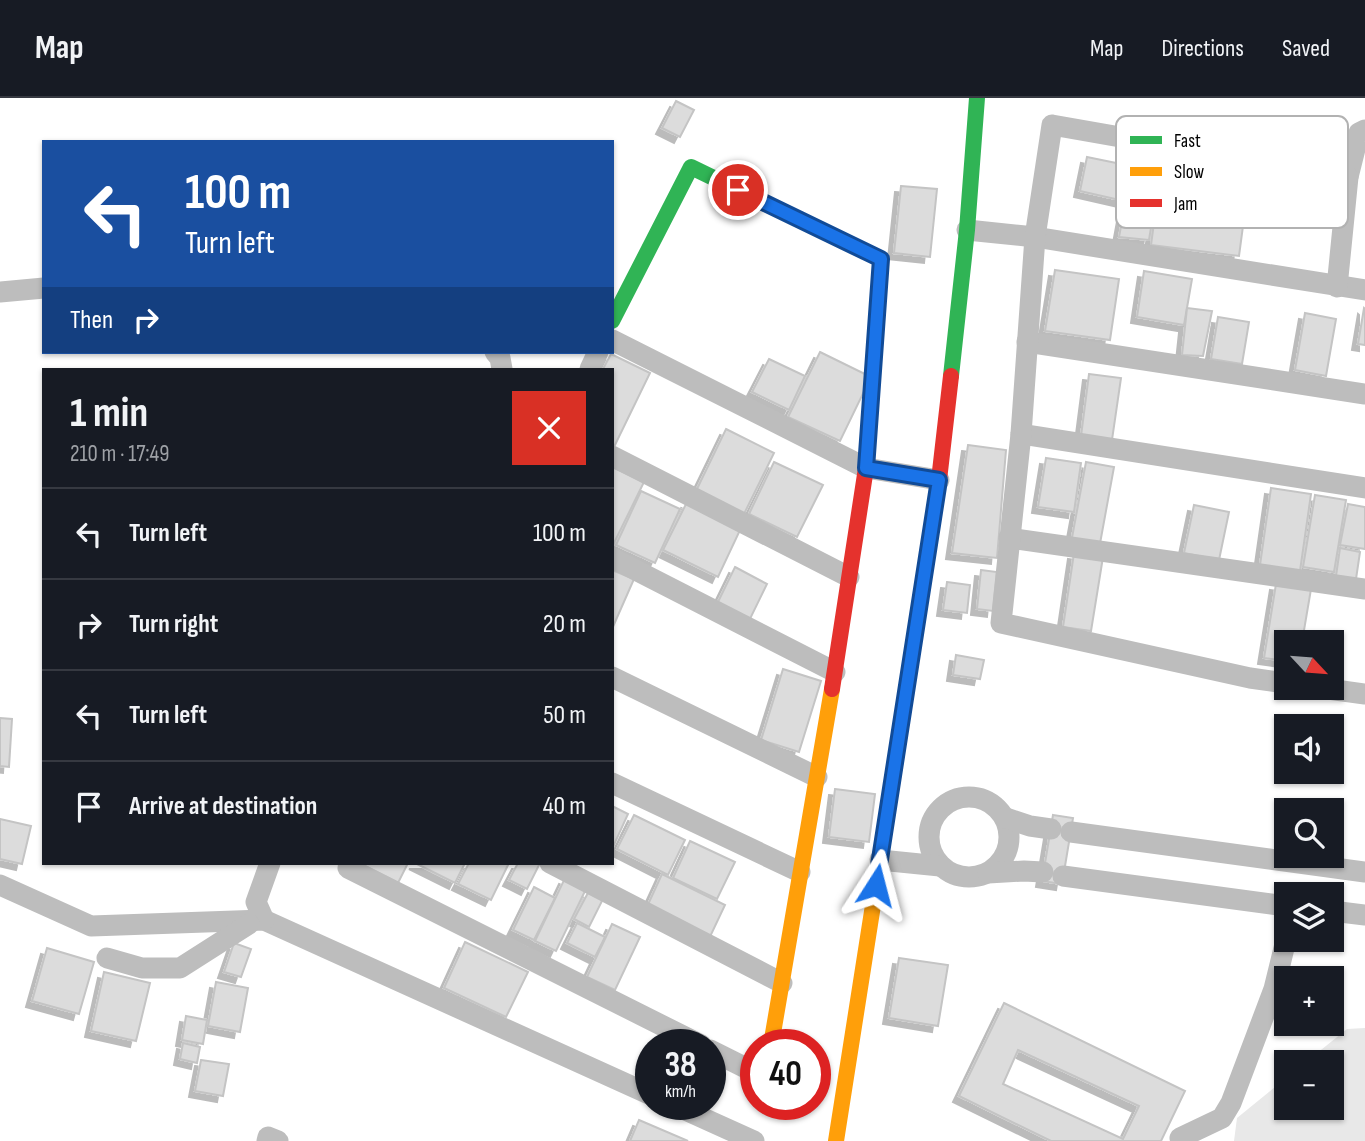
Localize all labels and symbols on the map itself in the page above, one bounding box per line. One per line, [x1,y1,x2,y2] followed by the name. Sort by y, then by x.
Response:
[1116,116,1348,228] legend
[1174,130,1201,153] text: Fast
[708,160,768,220] pin
[1174,161,1204,184] text: Slow
[1173,193,1197,216] text: Jam
[1274,630,1344,700] north arrow
[839,848,913,922] position arrow
[740,1029,831,1120] speed limit sign: 40

